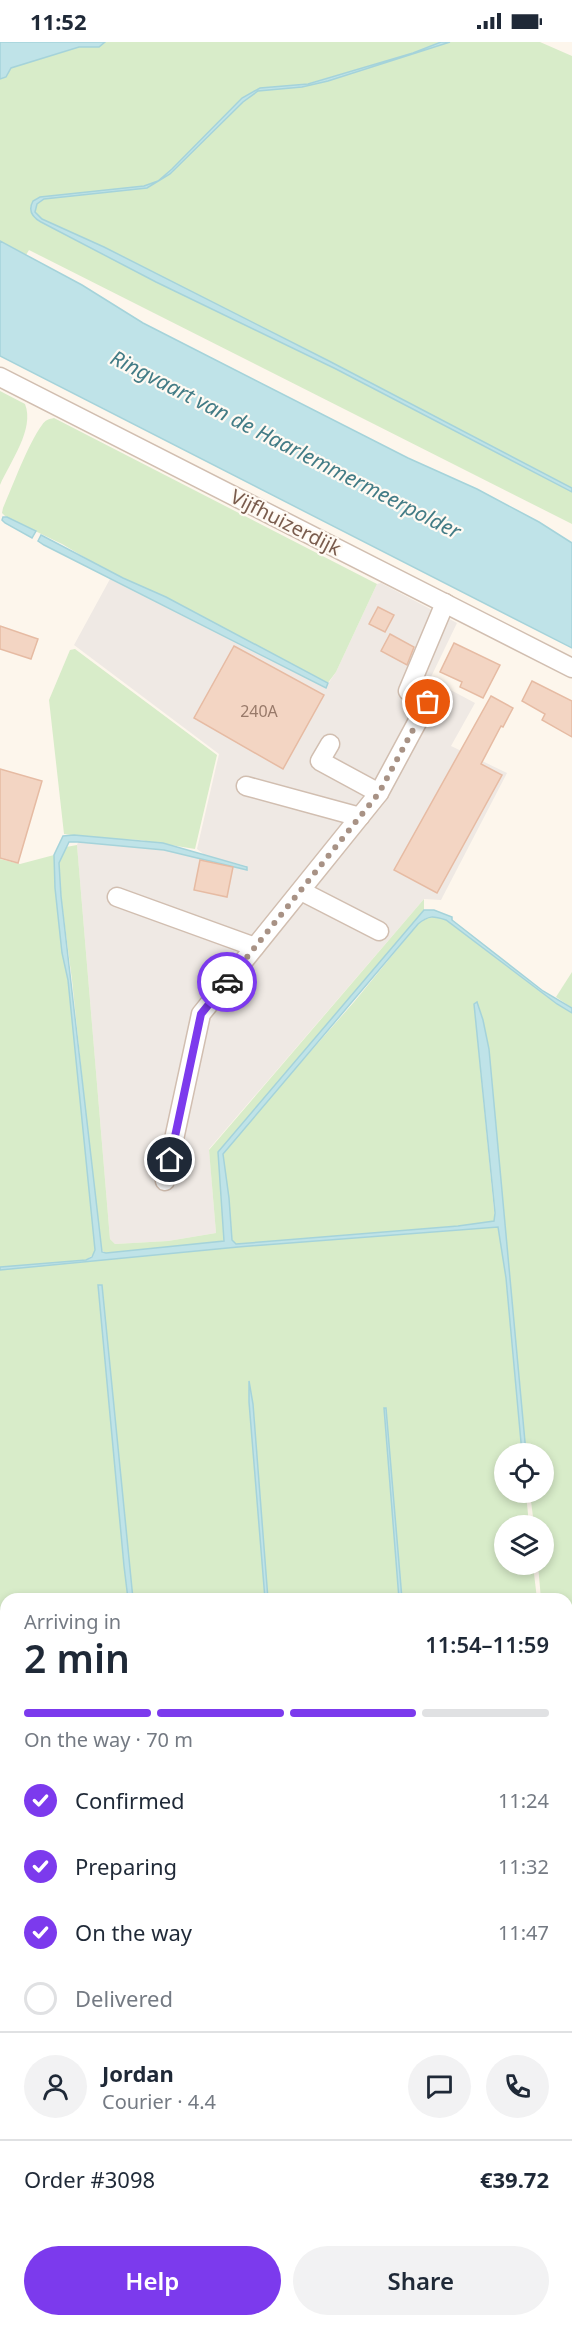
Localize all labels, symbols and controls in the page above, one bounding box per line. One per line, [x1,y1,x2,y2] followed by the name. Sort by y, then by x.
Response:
[30,6,87,36] text: 11:52
[106,343,467,546] water label: Ringvaart van de Haarlemmermeerpolder
[226,483,346,562] street label: Vijfhuizerdijk
[402,676,453,727] pin
[411,685,444,718] icon: bag
[240,700,279,722] house number: 240A
[197,952,257,1012] courier
[211,966,244,999] icon: car
[144,1134,195,1185] pin
[153,1143,186,1176] icon: home
[494,1443,554,1575] map controls
[494,1443,554,1503] button: locate
[494,1515,554,1575] button: layers
[24,1608,121,1635] text: Arriving in
[425,1629,549,1659] text: 11:54–11:59
[24,1631,130,1684] text: 2 min
[24,1726,193,1753] text: On the way · 70 m
[24,1784,57,1817] icon: check
[75,1785,185,1815] text: Confirmed
[498,1787,549,1814] text: 11:24
[24,1850,57,1883] icon: check
[75,1851,177,1881] text: Preparing
[498,1853,549,1880] text: 11:32
[24,1916,57,1949] icon: check
[75,1917,192,1947] text: On the way
[498,1919,549,1946] text: 11:47
[75,1983,173,2013] text: Delivered
[24,2055,87,2118] button: person
[408,2055,471,2118] button: chat
[486,2055,549,2118] button: phone
[102,2058,174,2088] text: Jordan
[102,2088,216,2115] text: Courier · 4.4
[24,2164,155,2194] text: Order #3098
[480,2164,549,2194] text: €39.72
[24,2246,281,2315] button: Help
[293,2246,549,2315] button: Share

